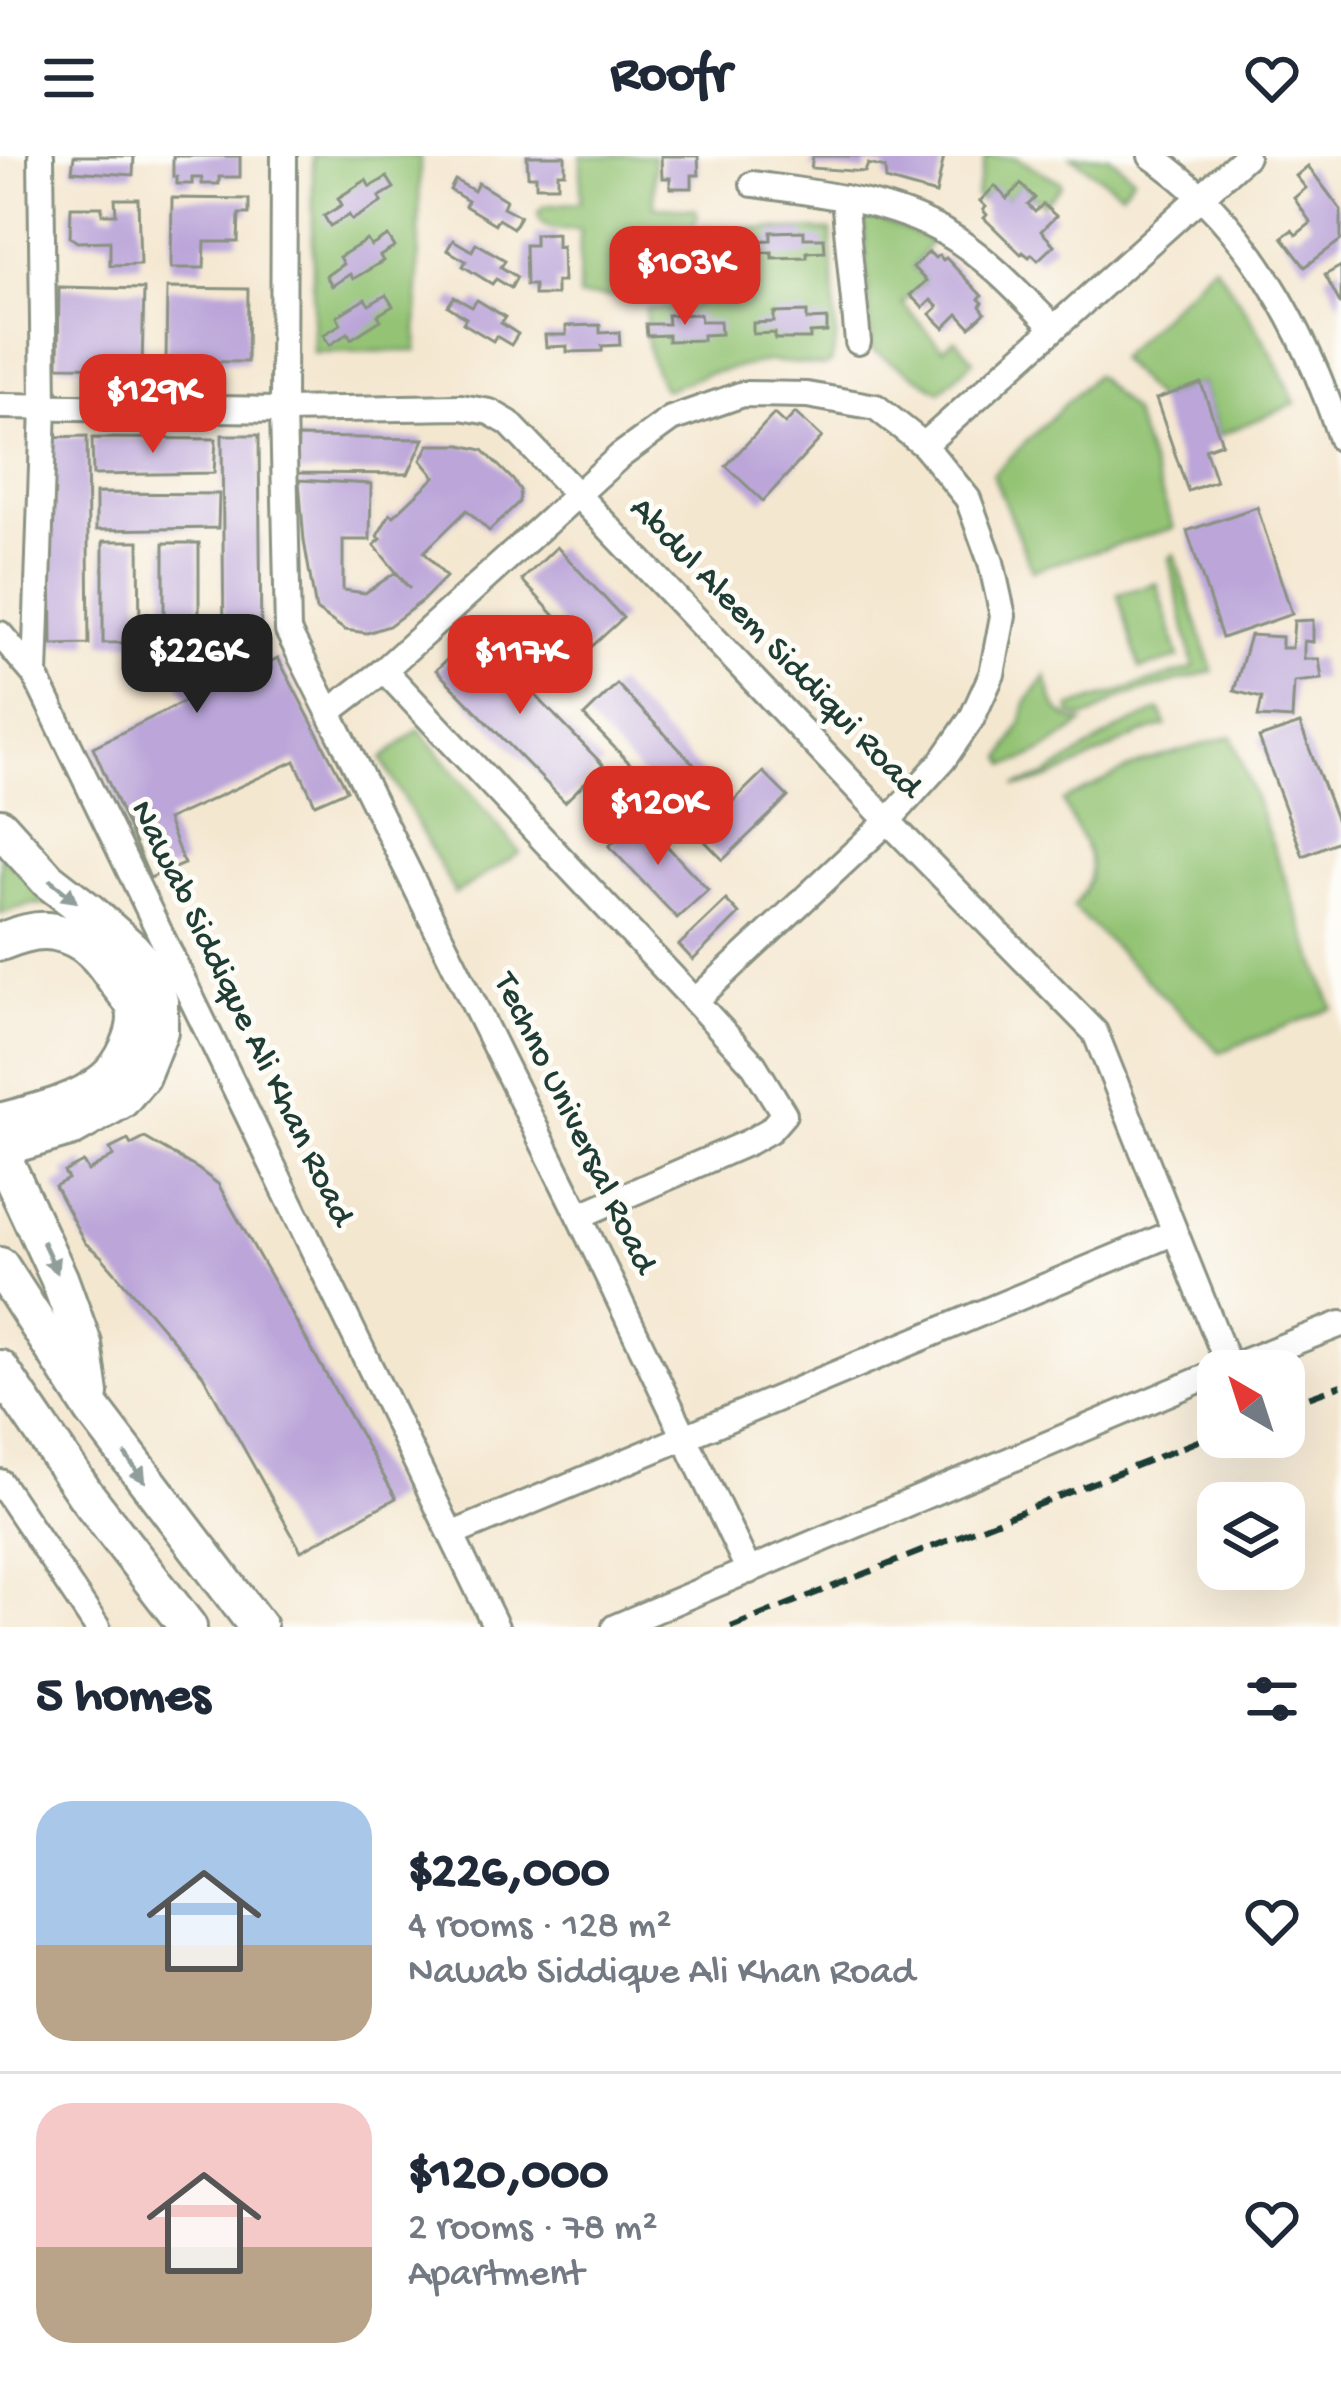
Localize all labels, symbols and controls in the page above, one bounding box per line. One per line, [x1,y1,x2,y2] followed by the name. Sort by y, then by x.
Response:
[36,45,102,111] icon: menu
[1239,45,1305,111] icon: heart
[611,46,731,110] text: Roofr
[601,226,769,328] pin: $103K
[636,242,734,288] text: $103K
[69,354,237,456] pin: $129K
[106,370,200,416] text: $129K
[619,489,931,811] street label: Abdul Aleem Siddiqui Road
[113,614,281,716] pin: $226K
[436,615,604,717] pin: $117K
[148,630,246,676] text: $226K
[475,631,565,677] text: $117K
[574,766,742,868] pin: $120K
[610,782,706,828] text: $120K
[118,794,363,1236] street label: Nawab Siddique Ali Khan Road
[48,878,78,904] one-way arrow
[481,965,666,1284] street label: Techno Universal Road
[40,1240,60,1275] one-way arrow
[1197,1350,1305,1458] north arrow
[1197,1350,1305,1590] map controls
[122,1452,146,1484] one-way arrow
[1197,1482,1305,1590] button: layers
[1239,1666,1305,1732] icon: filters
[36,1669,210,1729] text: 5 homes
[408,1845,610,1905] text: $226,000
[132,1849,276,1993] icon: home
[1239,1888,1305,1954] icon: heart
[408,1905,671,1951] text: 4 rooms · 128 m²
[408,1951,915,1997] text: Nawab Siddique Ali Khan Road
[408,2147,608,2207] text: $120,000
[132,2151,276,2295] icon: home
[1239,2190,1305,2256] icon: heart
[408,2207,657,2253] text: 2 rooms · 78 m²
[408,2253,584,2299] text: Apartment

